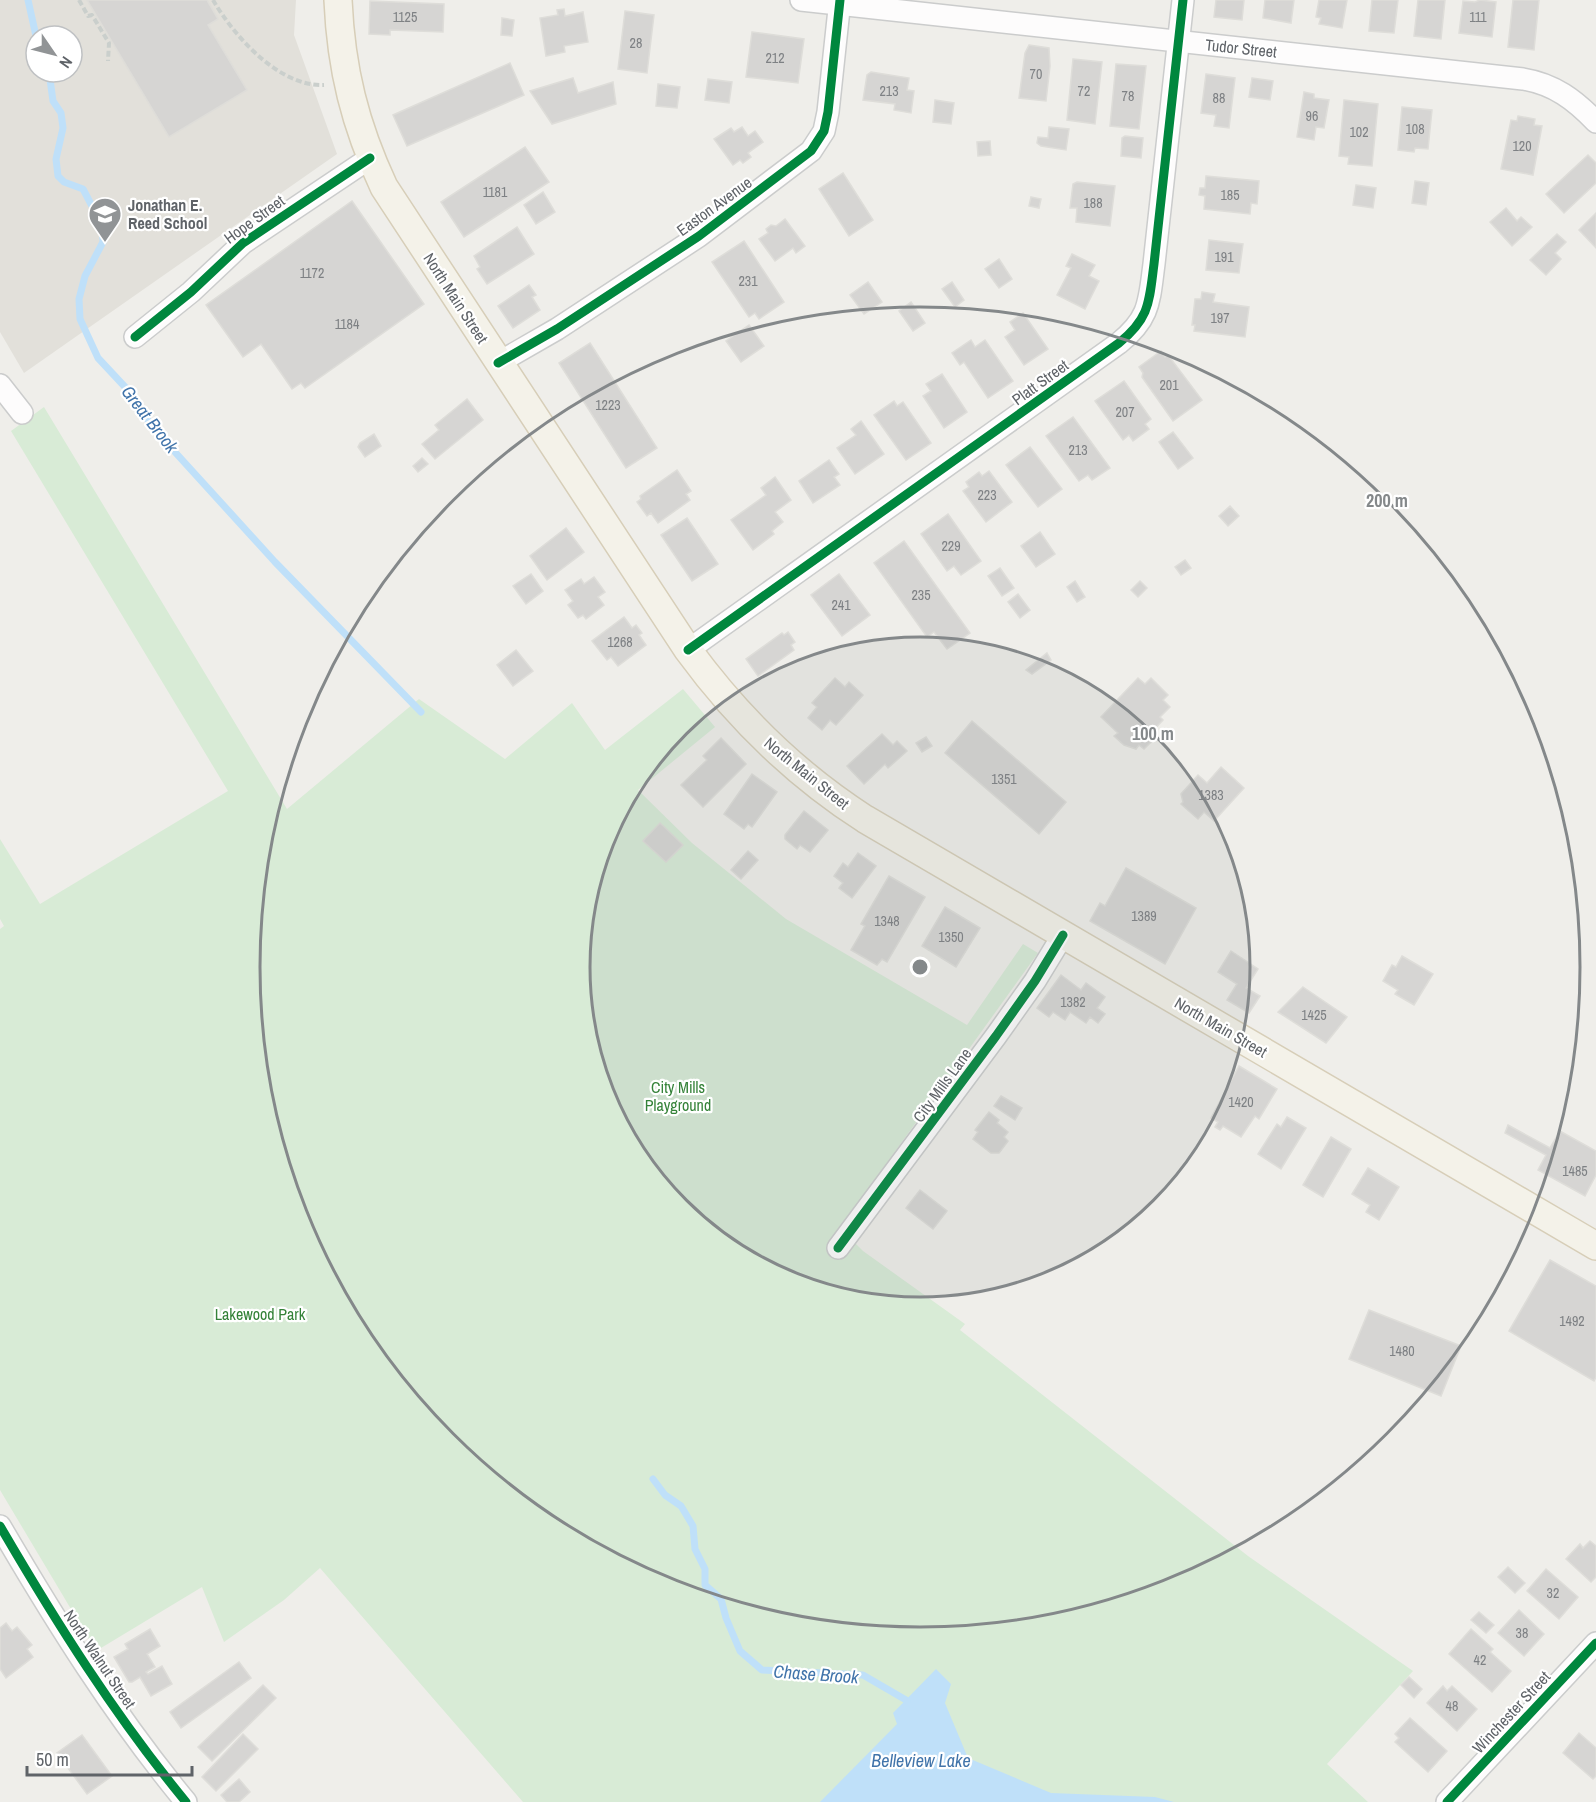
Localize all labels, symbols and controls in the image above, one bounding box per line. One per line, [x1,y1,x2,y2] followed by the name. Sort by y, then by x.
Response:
[393,8,417,26] house number: 1125
[1469,8,1487,26] house number: 111
[24,24,84,84] north arrow
[1204,33,1278,63] street label: Tudor Street
[630,34,642,52] house number: 28
[765,49,785,67] house number: 212
[55,52,78,73] text: N
[1030,65,1042,83] house number: 70
[879,82,899,100] house number: 213
[1078,82,1090,100] house number: 72
[1122,87,1134,105] house number: 78
[1213,89,1225,107] house number: 88
[1306,107,1318,125] house number: 96
[1405,120,1425,138] house number: 108
[1349,123,1369,141] house number: 102
[1512,137,1532,155] house number: 120
[672,171,756,241] street label: Easton Avenue
[483,183,508,201] house number: 1181
[1220,186,1240,204] house number: 185
[219,189,289,248] street label: Hope Street
[128,194,207,234] place label: Jonathan E. Reed School
[1083,194,1103,212] house number: 188
[87,196,123,243] school or university icon: Jonathan E. Reed School
[1214,248,1234,266] house number: 191
[419,249,494,348] street label: North Main Street
[300,264,324,282] house number: 1172
[738,272,758,290] house number: 231
[1210,309,1230,327] house number: 197
[335,315,360,333] house number: 1184
[1007,354,1073,410] street label: Platt Street
[1159,376,1179,394] house number: 201
[116,380,185,459] water label: Great Brook
[595,396,621,414] house number: 1223
[1115,403,1135,421] house number: 207
[1068,441,1088,459] house number: 213
[977,486,997,504] house number: 223
[1366,488,1408,513] text: 200 m
[941,537,961,555] house number: 229
[911,586,931,604] house number: 235
[831,596,851,614] house number: 241
[607,633,633,651] house number: 1268
[1132,721,1174,746] text: 100 m
[760,732,854,814] street label: North Main Street
[991,770,1017,788] house number: 1351
[1198,786,1224,804] house number: 1383
[1131,907,1157,925] house number: 1389
[874,912,900,930] house number: 1348
[938,928,964,946] house number: 1350
[910,957,930,977] centre of rings
[1171,992,1272,1063] street label: North Main Street
[1060,993,1086,1011] house number: 1382
[1301,1006,1327,1024] house number: 1425
[908,1043,976,1127] street label: City Mills Lane
[645,1076,711,1116] park label: City Mills Playground
[1228,1093,1254,1111] house number: 1420
[1562,1162,1588,1180] house number: 1485
[215,1303,306,1325] park label: Lakewood Park
[1559,1312,1585,1330] house number: 1492
[1389,1342,1415,1360] house number: 1480
[1547,1584,1559,1602] house number: 32
[59,1605,141,1713] street label: North Walnut Street
[1516,1624,1528,1642] house number: 38
[1474,1651,1486,1669] house number: 42
[773,1659,860,1689] water label: Chase Brook
[1467,1666,1555,1758] street label: Winchester Street
[1446,1697,1458,1715] house number: 48
[27,1739,192,1777] scale bar
[36,1747,69,1772] text: 50 m
[871,1748,971,1773] water label: Belleview Lake

